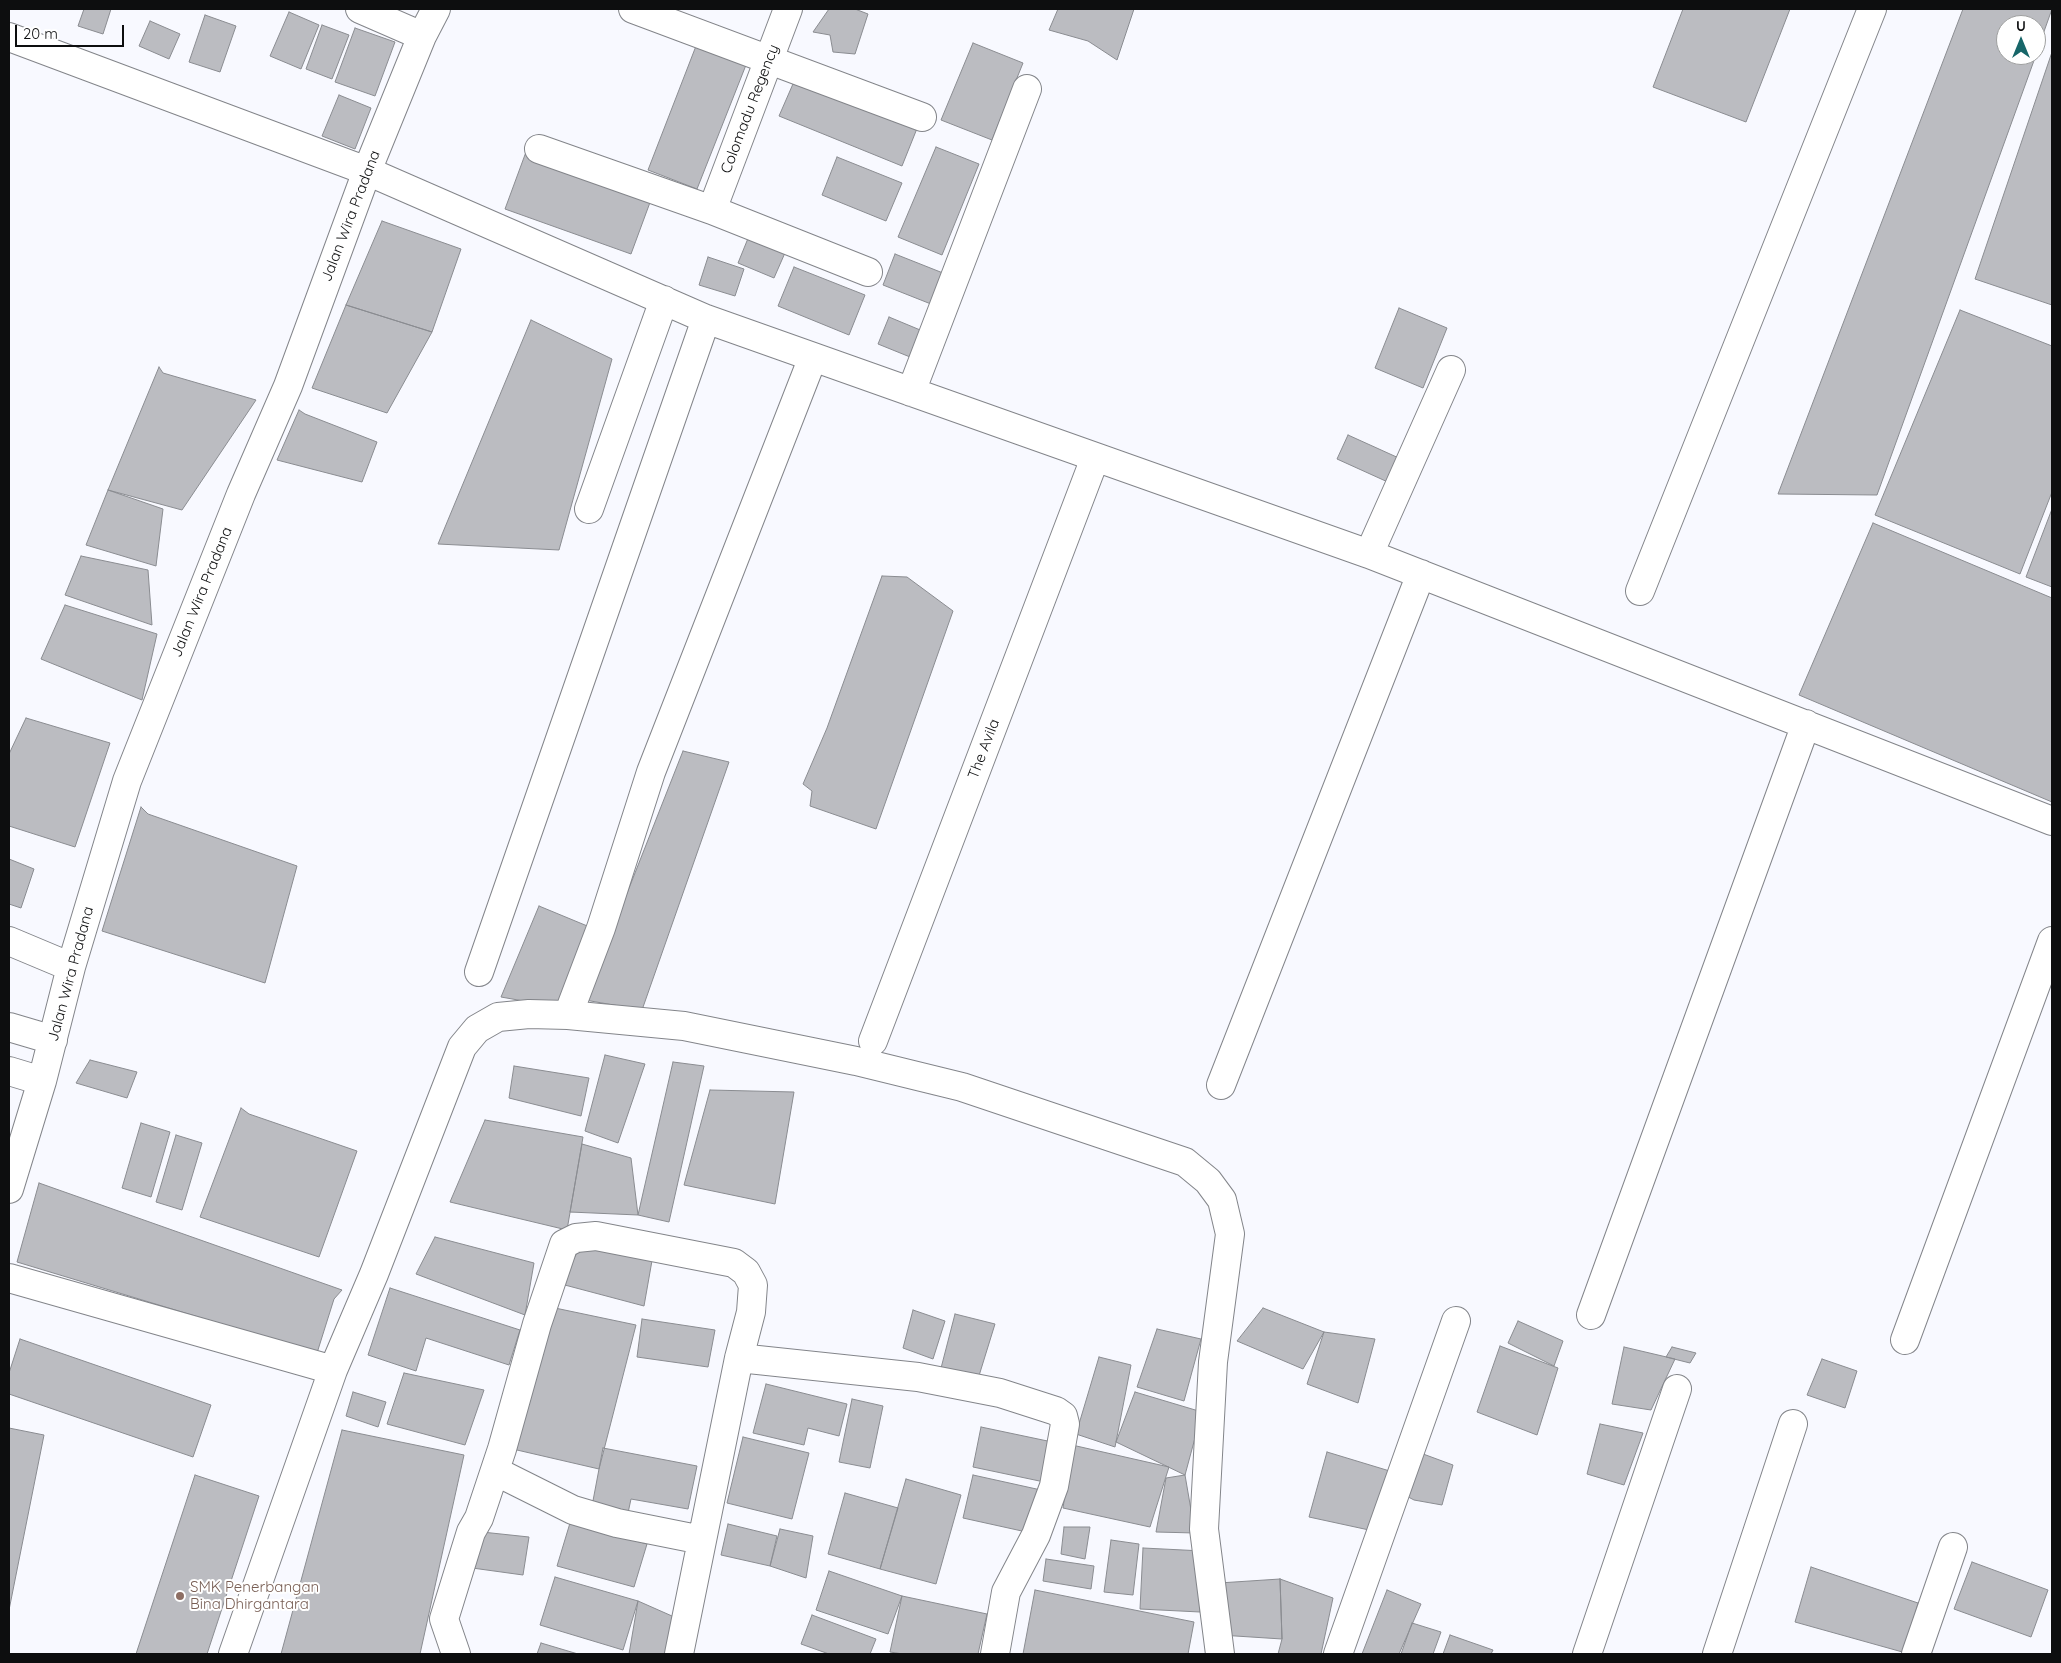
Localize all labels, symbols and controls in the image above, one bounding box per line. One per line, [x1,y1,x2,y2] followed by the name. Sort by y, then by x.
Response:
[18,15,126,47] scale bar
[1996,15,2046,65] north arrow
[2016,17,2026,35] text: U
[23,24,58,43] text: 20 m
[717,42,783,176] street label: Colomadu Regency
[318,148,384,284] street label: Jalan Wira Pradana
[168,524,236,660] street label: Jalan Wira Pradana
[964,716,1004,782] street label: The Avila
[44,905,98,1043] street label: Jalan Wira Pradana
[190,1578,319,1613] place label: SMK Penerbangan Bina Dhirgantara
[174,1590,186,1602] marker: SMK Penerbangan Bina Dhirgantara

